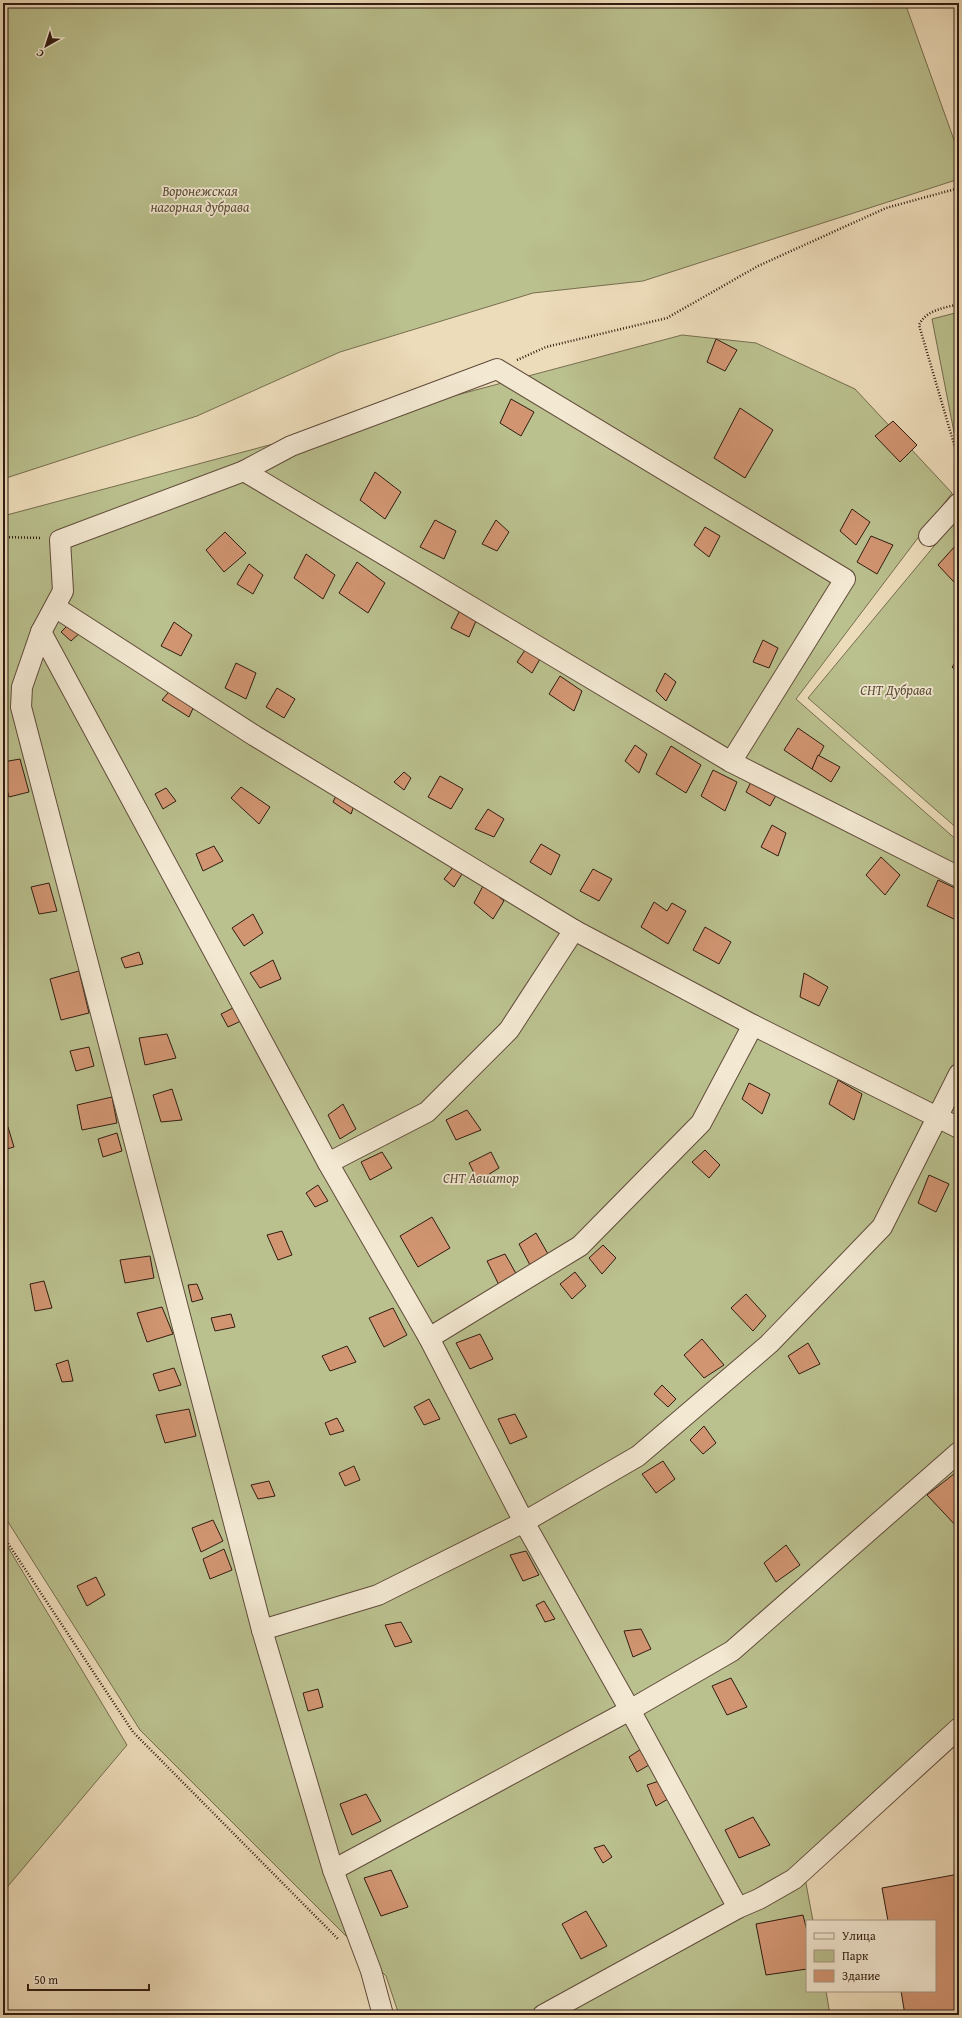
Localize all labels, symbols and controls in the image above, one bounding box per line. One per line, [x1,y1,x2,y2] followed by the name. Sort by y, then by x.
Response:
[26,26,66,66] north arrow
[32,46,47,62] text: С
[150,181,250,217] park label: Воронежская нагорная дубрава
[860,680,932,700] park label: СНТ Дубрава
[443,1168,519,1188] park label: СНТ Авиатор
[806,1920,936,1992] legend
[842,1927,876,1944] text: Улица
[842,1947,869,1964] text: Парк
[28,1966,149,1992] scale bar
[842,1967,881,1984] text: Здание
[34,1971,58,1988] text: 50 m

